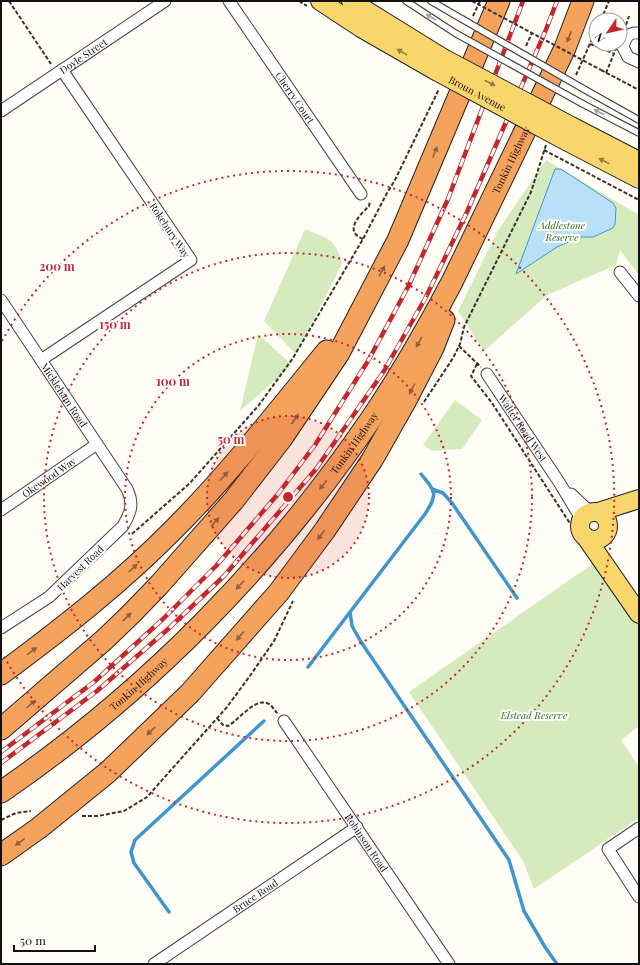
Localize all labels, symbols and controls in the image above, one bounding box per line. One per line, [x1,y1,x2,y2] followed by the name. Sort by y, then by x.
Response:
[588,12,628,52] north arrow
[426,13,436,21] one-way arrow
[591,30,608,45] text: N
[566,32,572,44] one-way arrow
[57,35,110,77] street label: Doyle Street
[396,48,408,55] one-way arrow
[272,69,318,127] street label: Cherry Court
[446,72,508,114] street label: Broun Avenue
[484,79,495,86] one-way arrow
[593,109,605,115] one-way arrow
[489,124,533,196] street label: Tonkin Highway
[433,146,439,158] one-way arrow
[599,157,610,164] one-way arrow
[146,200,194,260] street label: Rokebury Way
[538,218,586,244] park label: Addlestone Reserve
[39,258,75,274] text: 200 m
[379,265,386,277] one-way arrow
[99,316,131,332] text: 150 m
[415,336,422,348] one-way arrow
[38,360,91,430] street label: Mickleham Road
[156,373,190,389] text: 100 m
[409,383,415,395] one-way arrow
[495,391,551,465] street label: Walter Road West
[327,409,381,477] street label: Tonkin Highway
[291,414,299,424] one-way arrow
[218,431,245,447] text: 50 m
[19,454,79,501] street label: Okewood Way
[219,471,228,481] one-way arrow
[319,479,328,490] one-way arrow
[281,490,295,504] centre of rings
[211,516,220,527] one-way arrow
[318,530,326,540] one-way arrow
[54,542,107,594] street label: Harvest Road
[128,564,138,573] one-way arrow
[236,580,245,589] one-way arrow
[122,613,132,622] one-way arrow
[236,631,245,641] one-way arrow
[27,647,38,655] one-way arrow
[106,654,171,713] street label: Tonkin Highway
[26,700,36,709] one-way arrow
[500,708,568,722] park label: Elstead Reserve
[146,726,156,735] one-way arrow
[342,811,392,875] street label: Robinson Road
[14,837,25,846] one-way arrow
[230,875,281,916] street label: Bruce Road
[14,927,95,953] scale bar
[20,932,46,948] text: 50 m

